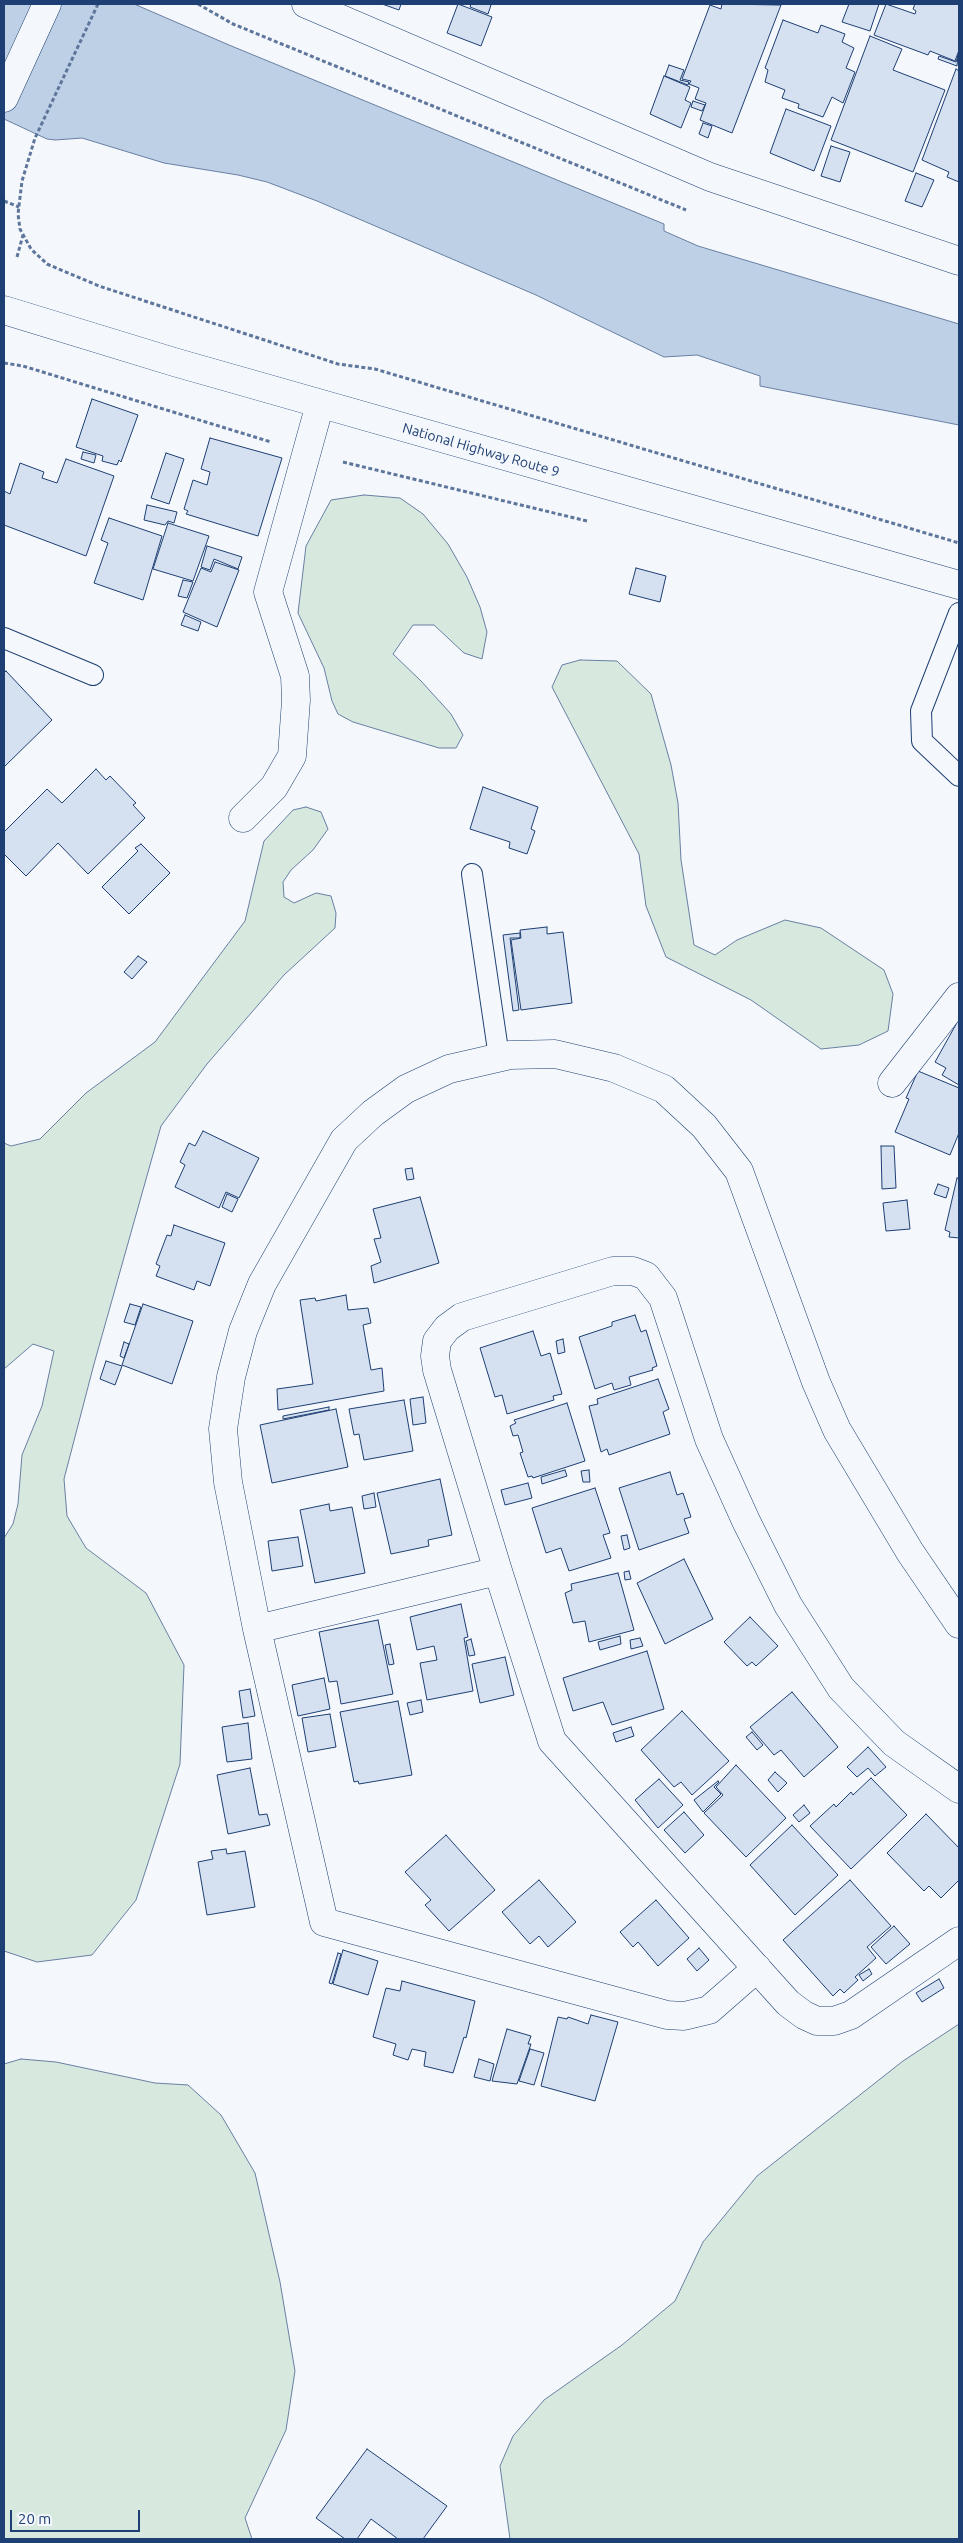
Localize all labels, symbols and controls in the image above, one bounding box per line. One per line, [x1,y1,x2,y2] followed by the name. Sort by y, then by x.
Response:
[400,420,562,480] street label: National Highway Route 9
[12,2500,142,2532] scale bar
[18,2510,51,2527] text: 20 m

